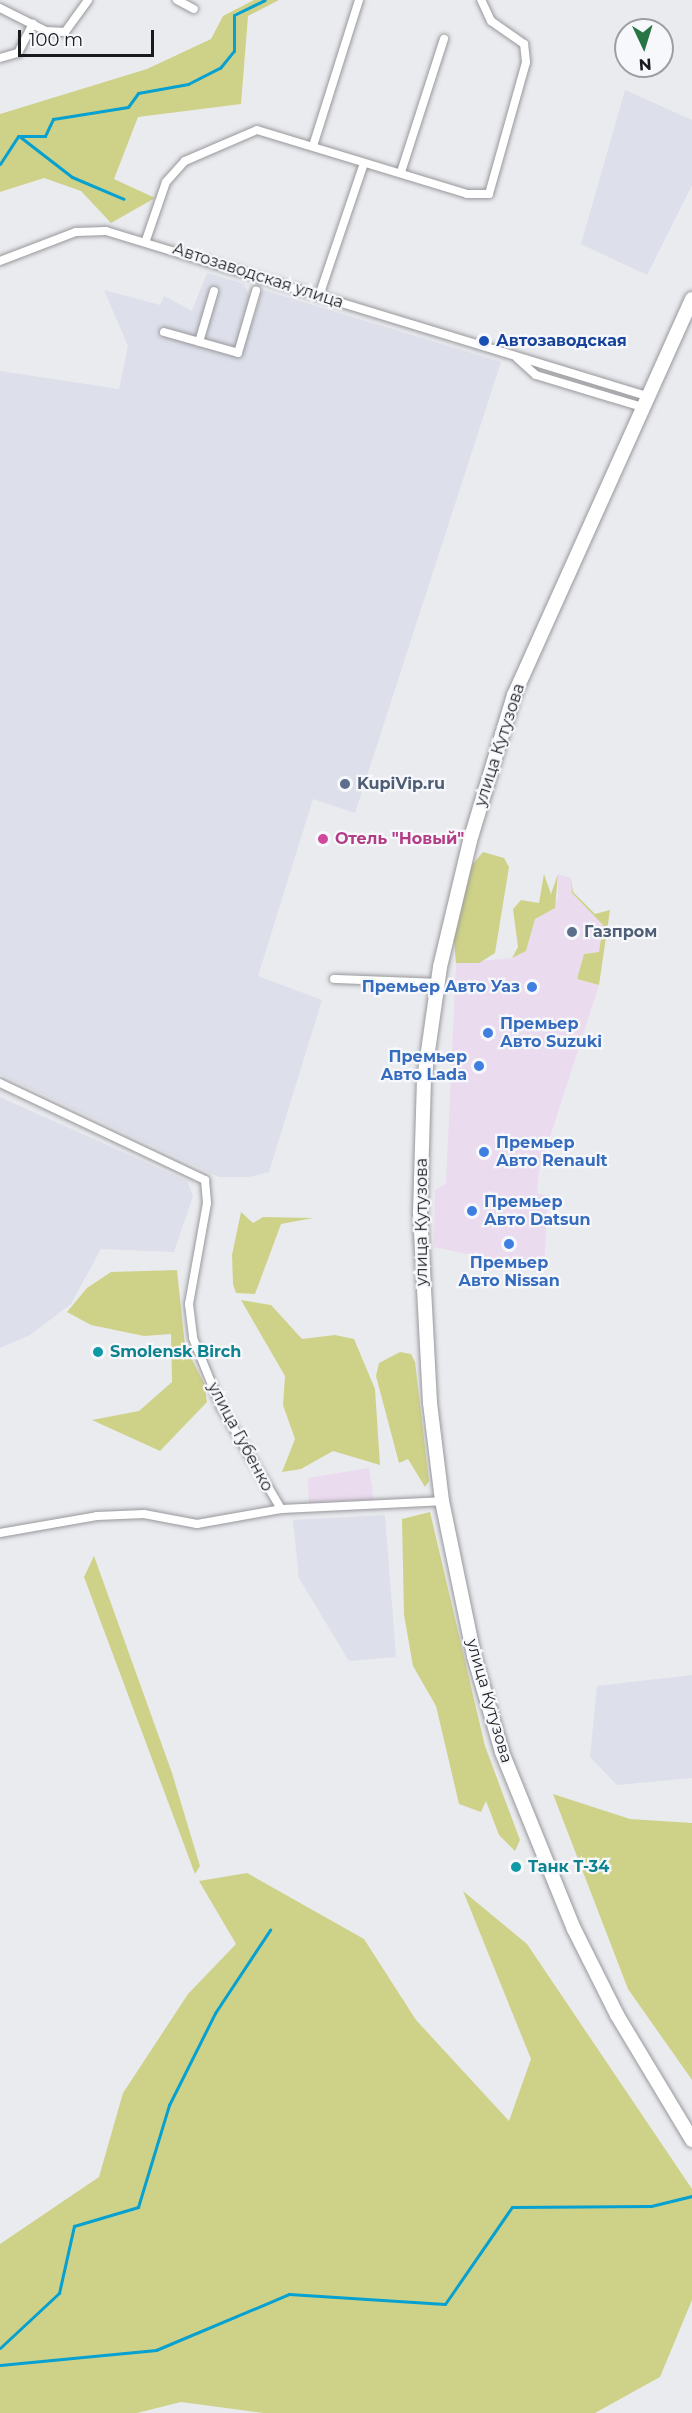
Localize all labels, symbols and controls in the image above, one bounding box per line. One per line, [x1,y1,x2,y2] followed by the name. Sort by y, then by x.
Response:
[21,18,158,56] scale bar
[614,18,674,78] north arrow
[29,29,83,51] text: 100 m
[638,55,652,74] text: N
[170,239,346,313] street label: Автозаводская улица
[496,331,627,351] place label: Автозаводская
[477,334,491,348] marker: Автозаводская
[471,681,529,809] street label: улица Кутузова
[357,774,445,794] place label: KupiVip.ru
[338,777,352,791] marker: KupiVip.ru
[335,829,464,849] place label: Отель "Новый"
[316,832,330,846] marker: Отель "Новый"
[584,922,657,942] place label: Газпром
[565,925,579,939] marker: Газпром
[362,977,520,997] place label: Премьер Авто Уаз
[525,980,539,994] marker: Премьер Авто Уаз
[500,1014,602,1052] place label: Премьер Авто Suzuki
[481,1026,495,1040] marker: Премьер Авто Suzuki
[380,1047,467,1085] place label: Премьер Авто Lada
[472,1059,486,1073] marker: Премьер Авто Lada
[496,1133,607,1171] place label: Премьер Авто Renault
[477,1145,491,1159] marker: Премьер Авто Renault
[412,1158,432,1286] street label: улица Кутузова
[484,1192,591,1230] place label: Премьер Авто Datsun
[465,1204,479,1218] marker: Премьер Авто Datsun
[502,1237,516,1251] marker: Премьер Авто Nissan
[458,1253,560,1291] place label: Премьер Авто Nissan
[110,1342,241,1362] place label: Smolensk Birch
[91,1345,105,1359] marker: Smolensk Birch
[203,1379,277,1495] street label: улица Губенко
[462,1637,516,1765] street label: улица Кутузова
[528,1857,609,1877] place label: Танк Т-34
[509,1860,523,1874] marker: Танк Т-34

